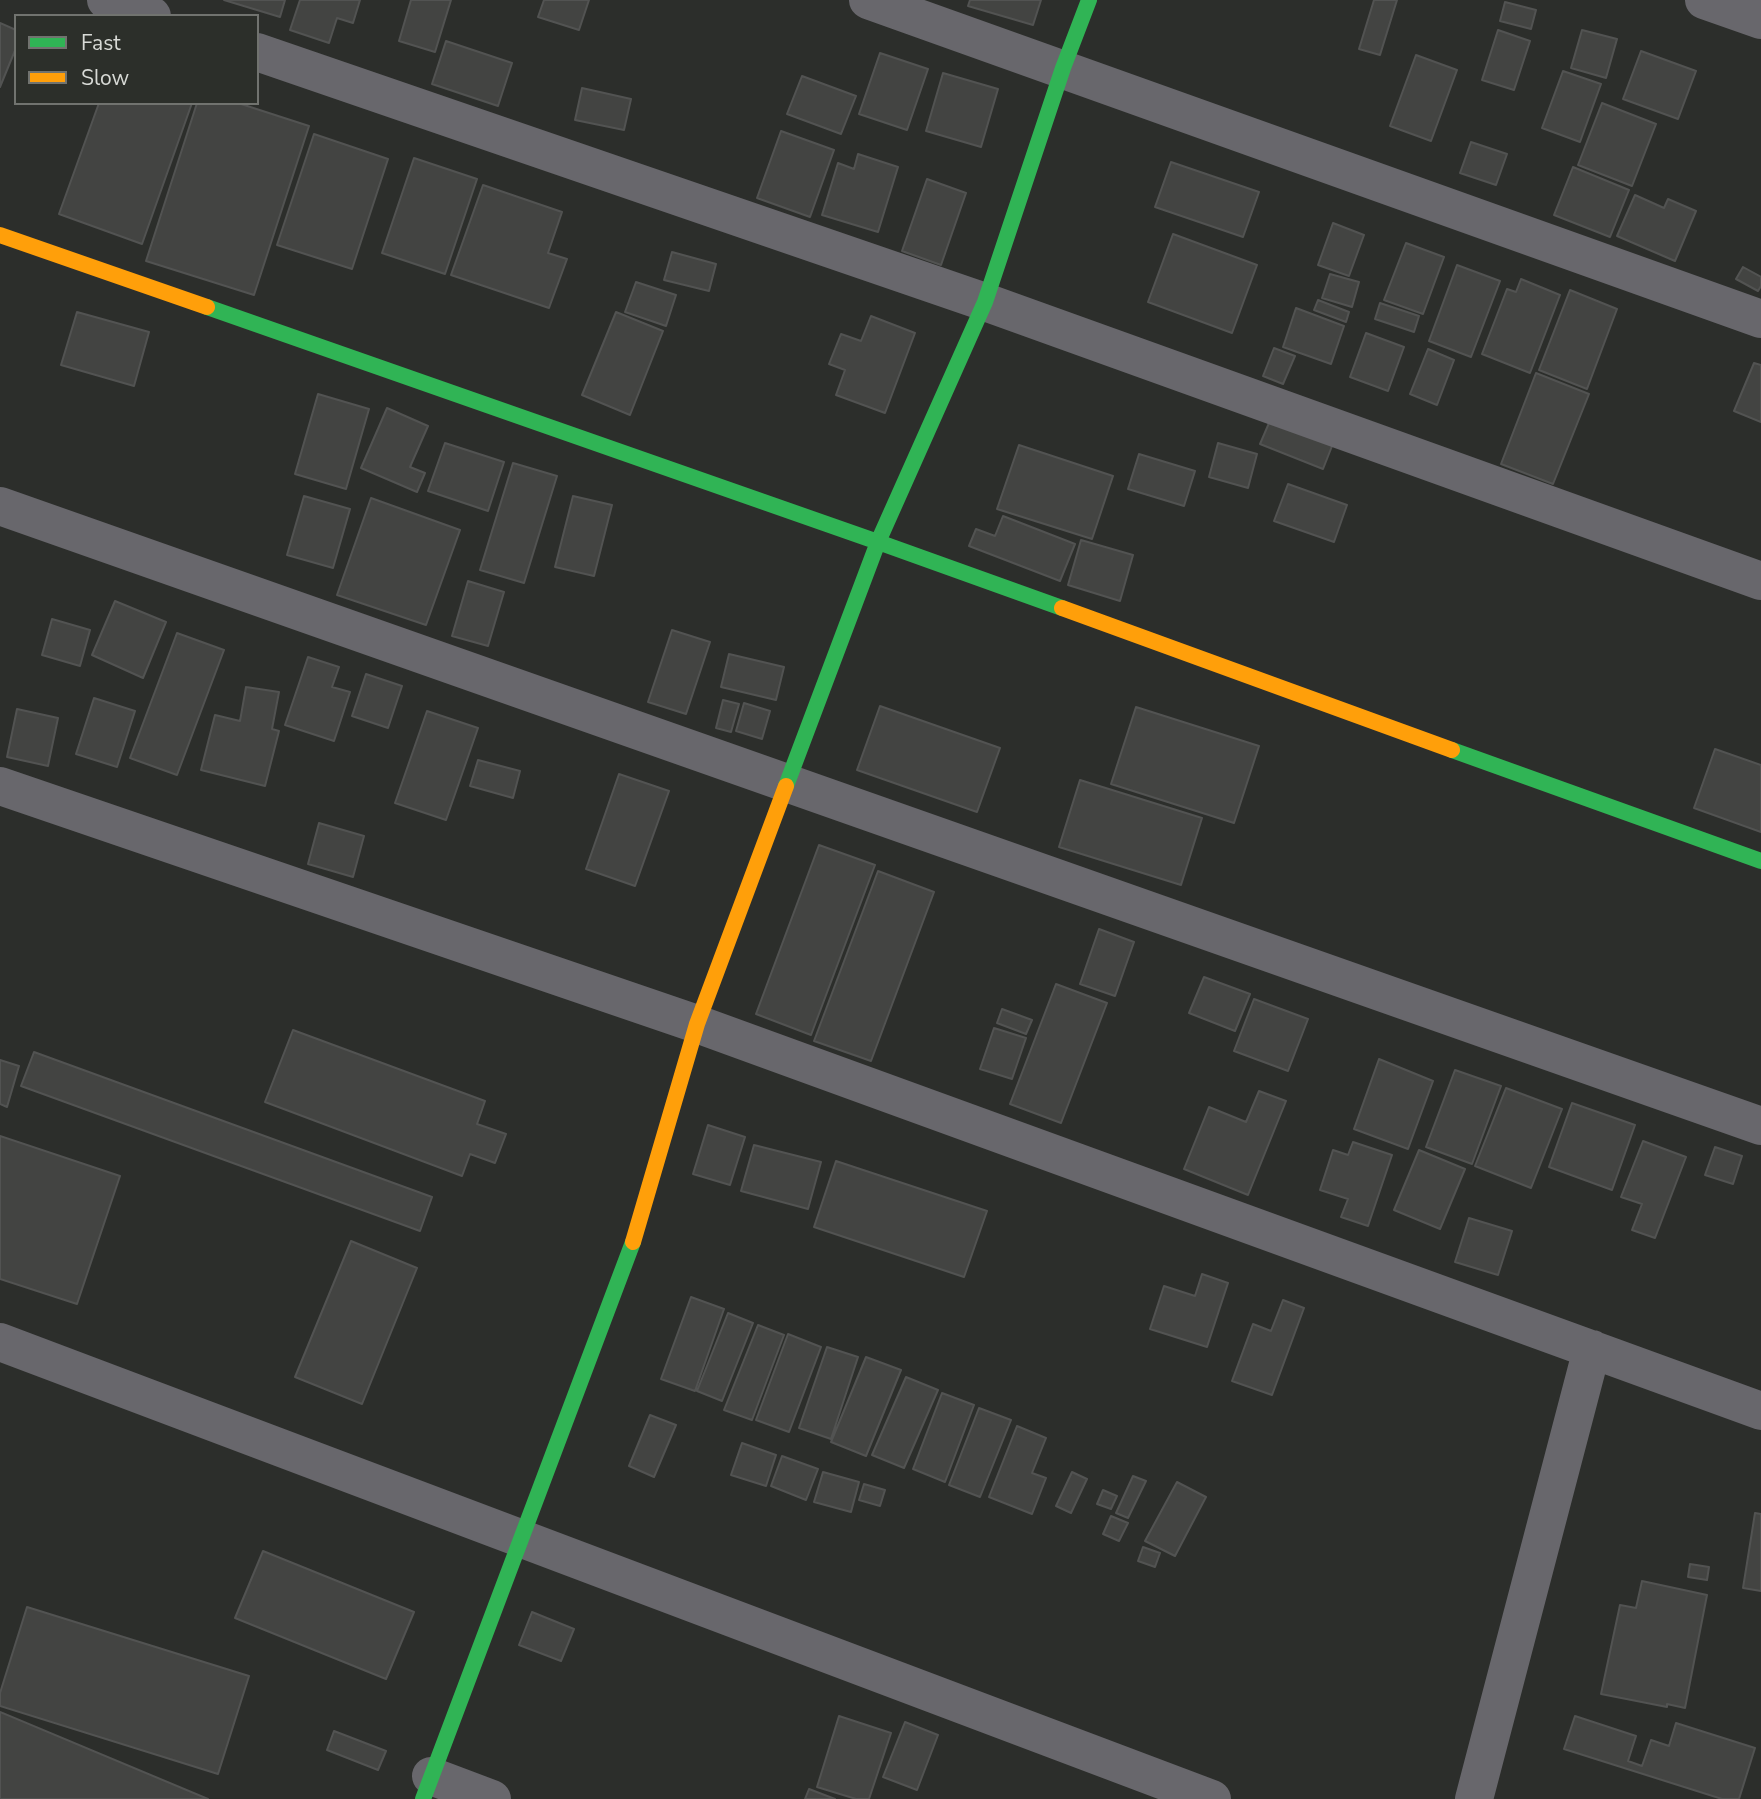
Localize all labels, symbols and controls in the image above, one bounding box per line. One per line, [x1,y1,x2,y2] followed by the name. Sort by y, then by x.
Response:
[14,14,259,105] legend
[81,29,121,57] text: Fast
[81,64,129,92] text: Slow

